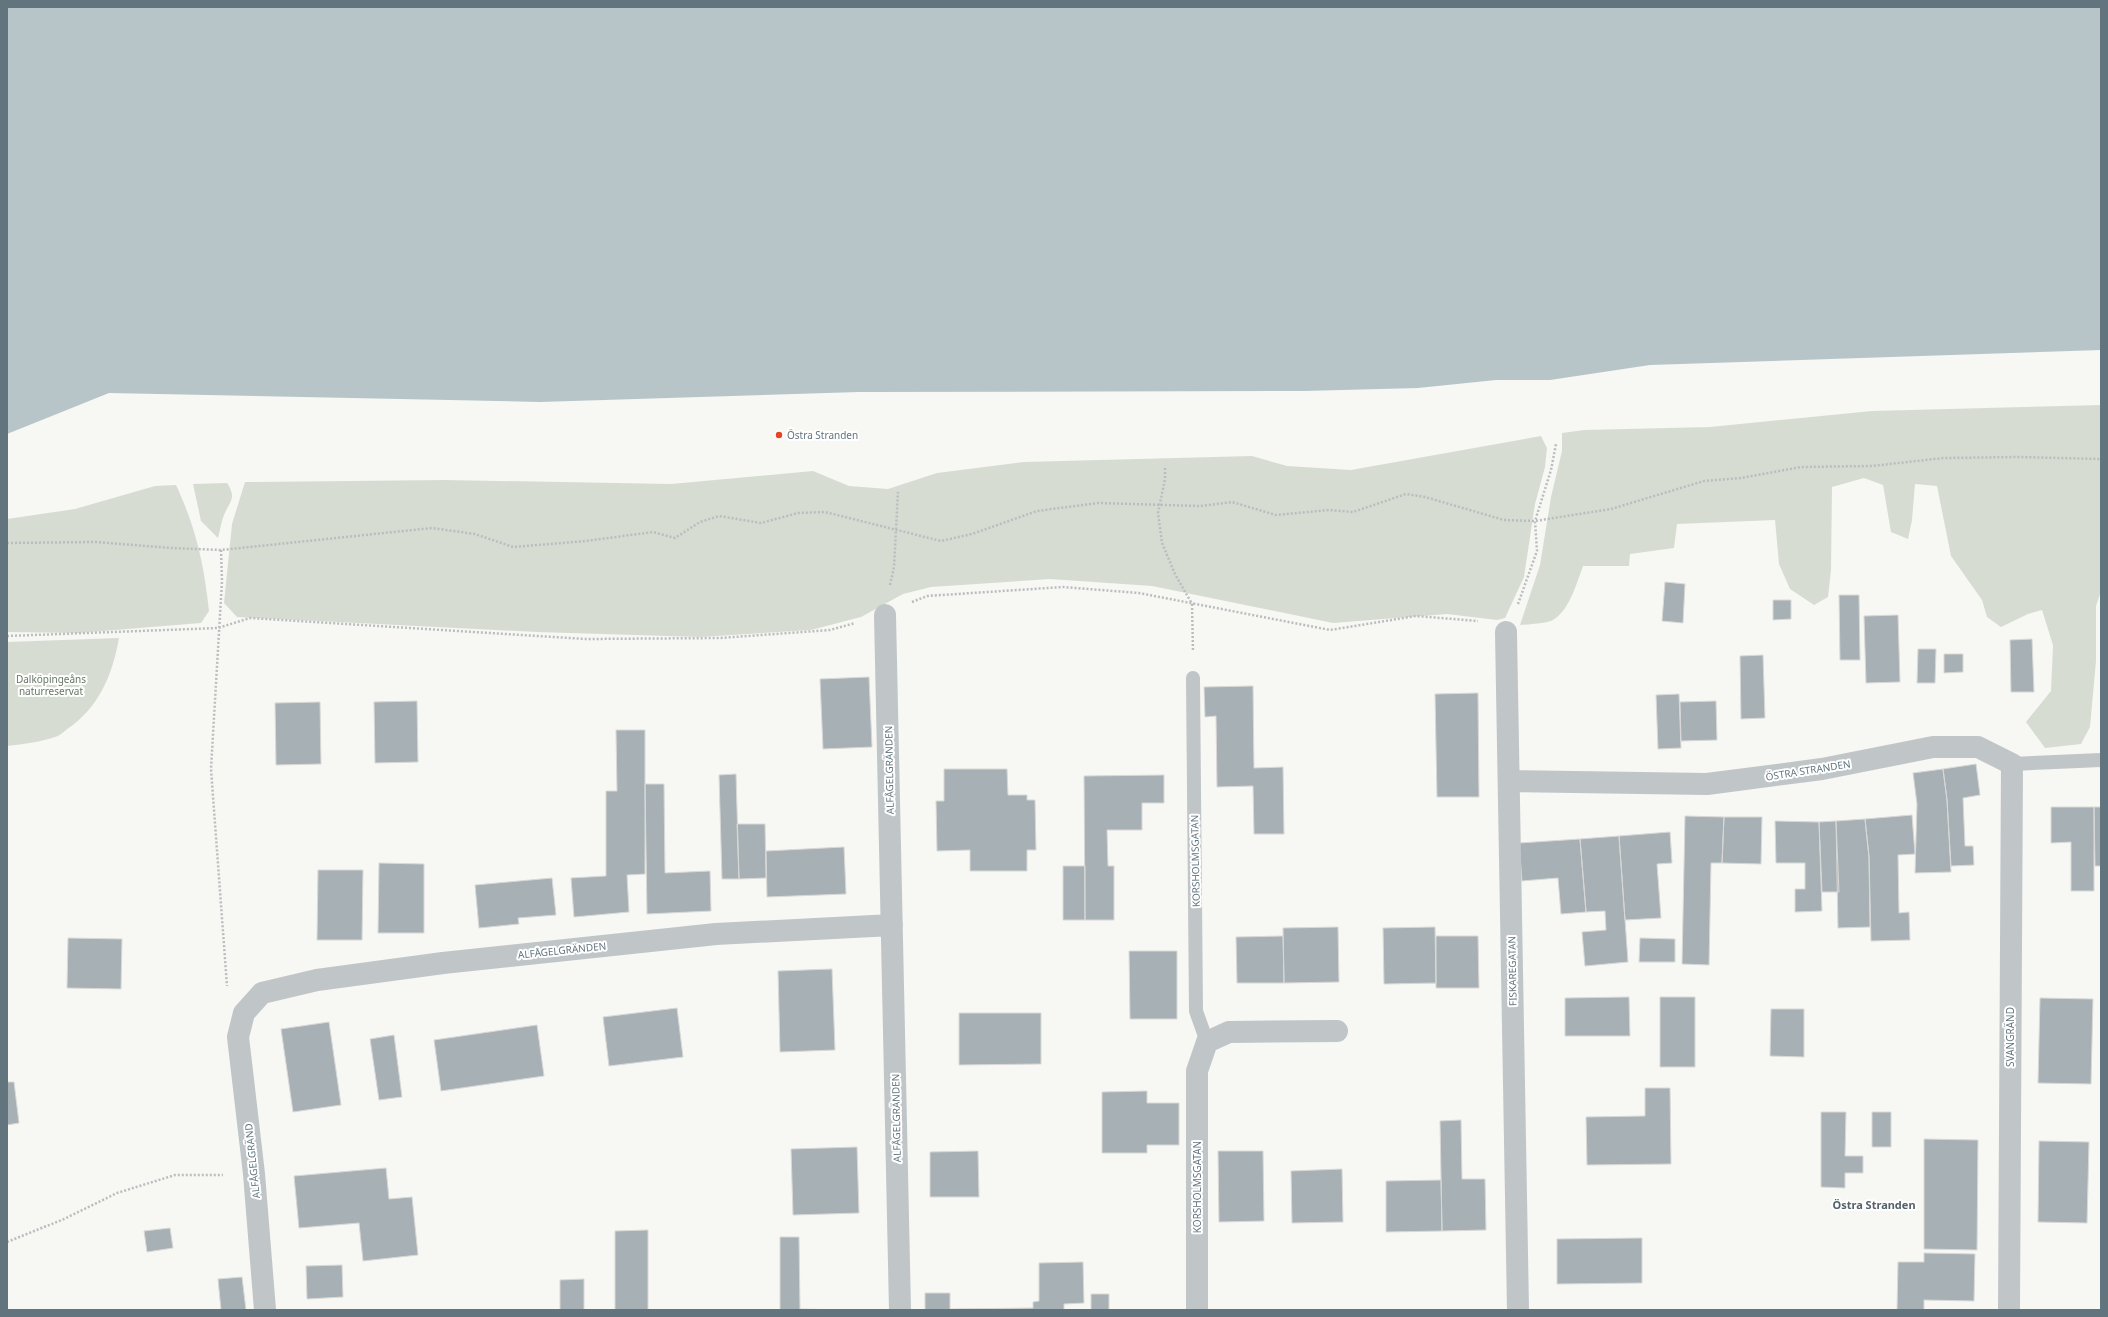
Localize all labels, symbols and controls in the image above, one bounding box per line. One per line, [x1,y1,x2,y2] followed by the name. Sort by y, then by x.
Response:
[787,428,858,442] place label: Östra Stranden
[774,430,784,440] marker: Östra Stranden
[16,672,86,698] park label: Dalköpingeåns naturreservat
[881,726,897,814] street label: ALFÅGELGRÄNDEN
[1765,756,1851,784] street label: ÖSTRA STRANDEN
[1187,815,1203,907] street label: KORSHOLMSGATAN
[1504,936,1520,1006] street label: FISKAREGATAN
[517,938,607,962] street label: ALFÅGELGRÄNDEN
[2003,1007,2017,1067] street label: SVANGRÄND
[888,1074,904,1162] street label: ALFÅGELGRÄNDEN
[241,1123,263,1199] street label: ALFÅGELGRÄND
[1190,1141,1204,1233] street label: KORSHOLMSGATAN
[1832,1197,1916,1212] district label: Östra Stranden

